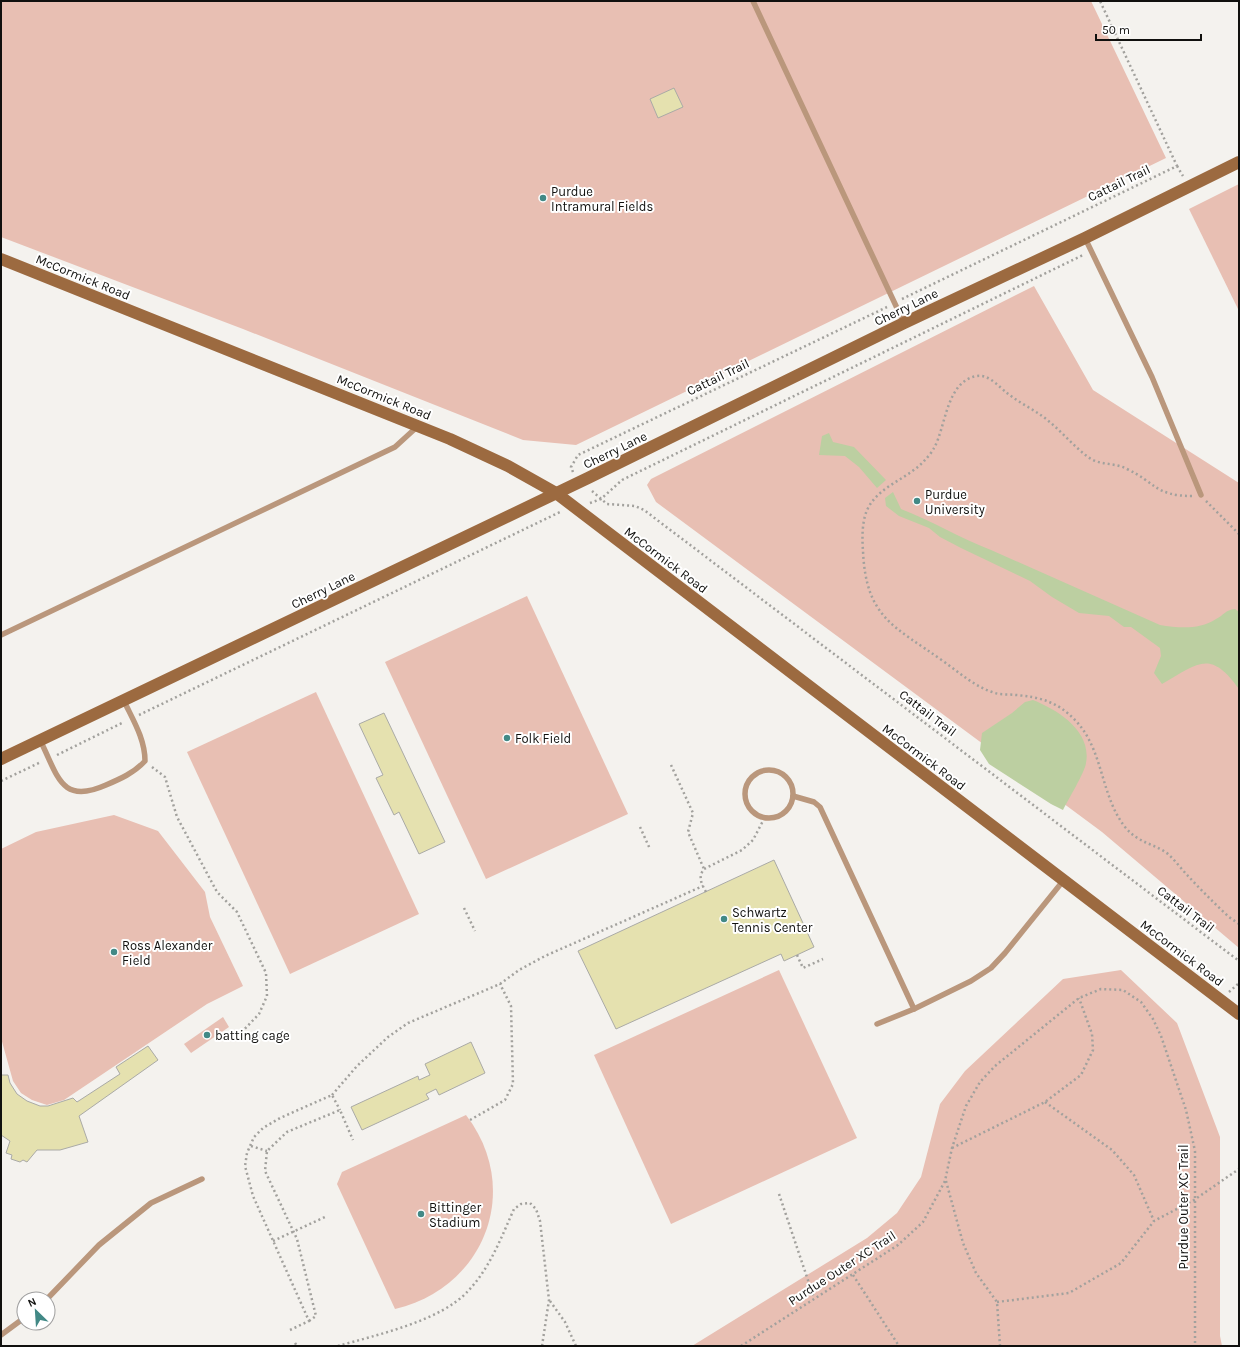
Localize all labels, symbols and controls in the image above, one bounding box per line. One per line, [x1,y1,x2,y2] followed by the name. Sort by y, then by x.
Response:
[1096,16,1201,42] scale bar
[1102,23,1130,37] text: 50 m
[1085,161,1153,205] street label: Cattail Trail
[551,184,654,214] place label: Purdue Intramural Fields
[538,193,548,203] marker: Purdue Intramural Fields
[34,251,132,303] street label: McCormick Road
[872,285,940,329] street label: Cherry Lane
[684,355,752,399] street label: Cattail Trail
[335,371,433,423] street label: McCormick Road
[581,428,649,472] street label: Cherry Lane
[925,487,985,517] place label: Purdue University
[912,496,922,506] marker: Purdue University
[621,524,711,596] street label: McCormick Road
[289,568,357,612] street label: Cherry Lane
[896,687,960,739] street label: Cattail Trail
[879,721,969,793] street label: McCormick Road
[515,731,571,746] place label: Folk Field
[502,733,512,743] marker: Folk Field
[1154,883,1218,935] street label: Cattail Trail
[732,905,813,935] place label: Schwartz Tennis Center
[719,914,729,924] marker: Schwartz Tennis Center
[1137,917,1227,989] street label: McCormick Road
[122,938,213,968] place label: Ross Alexander Field
[109,947,119,957] marker: Ross Alexander Field
[215,1028,290,1043] place label: batting cage
[202,1030,212,1040] marker: batting cage
[1176,1144,1191,1270] street label: Purdue Outer XC Trail
[429,1200,481,1230] place label: Bittinger Stadium
[416,1209,426,1219] marker: Bittinger Stadium
[785,1228,899,1308] street label: Purdue Outer XC Trail
[16,1291,56,1331] north arrow
[26,1295,38,1310] text: N

